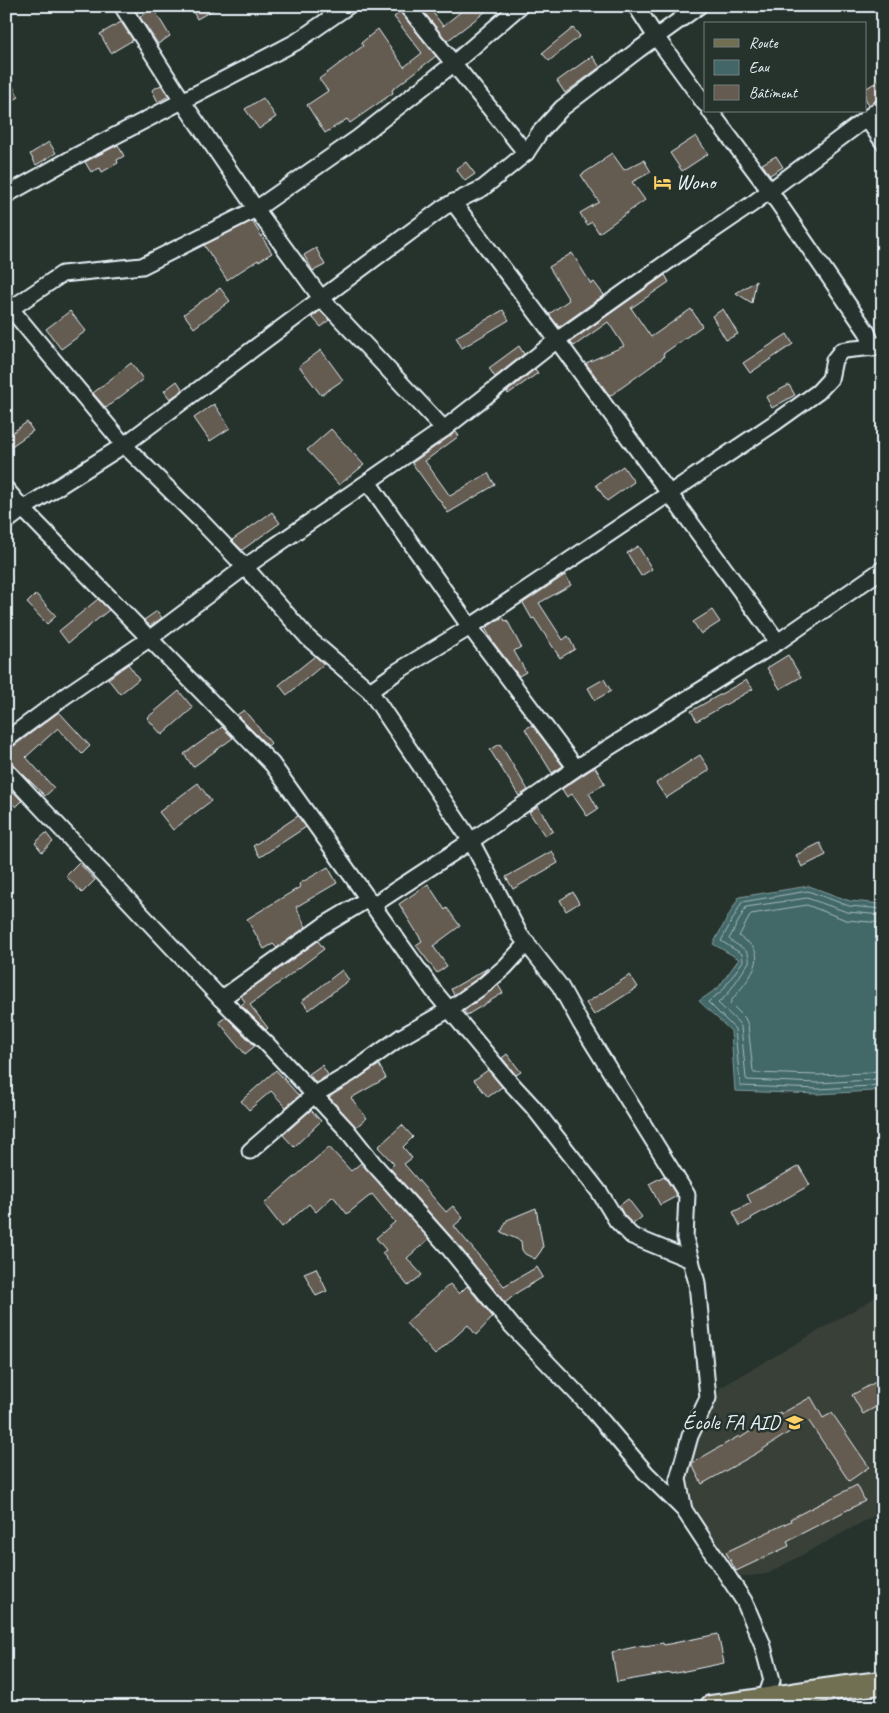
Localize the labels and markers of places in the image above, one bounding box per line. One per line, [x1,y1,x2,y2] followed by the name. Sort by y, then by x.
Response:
[676,169,718,195] place label: Wono
[652,172,672,192] hotel icon: Wono
[683,1409,782,1435] place label: École FA AID
[784,1412,804,1432] school or university icon: École FA AID

